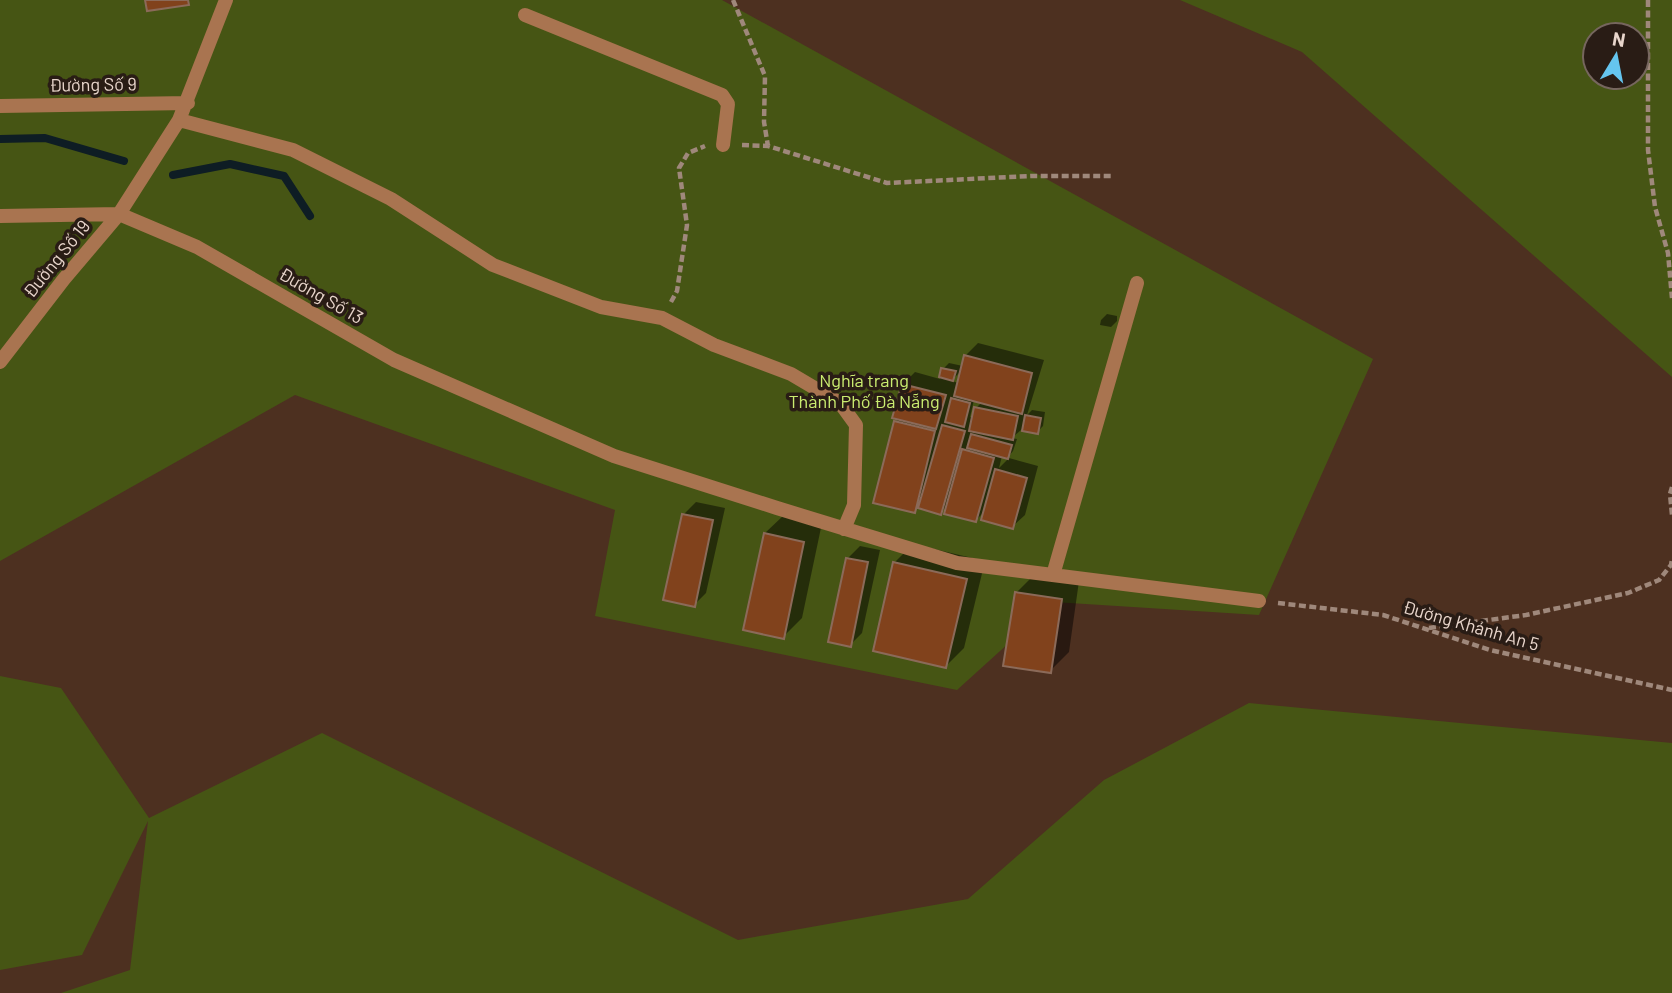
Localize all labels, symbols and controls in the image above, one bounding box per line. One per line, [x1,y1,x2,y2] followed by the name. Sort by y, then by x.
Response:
[1581,21,1651,91] north arrow
[1611,26,1627,51] text: N
[49,72,137,96] street label: Đường Số 9
[18,215,94,302] street label: Đường Số 19
[275,262,368,328] street label: Đường Số 13
[788,369,940,412] park label: Nghĩa trang Thành Phố Đà Nẵng
[1401,595,1542,655] street label: Đường Khánh An 5

